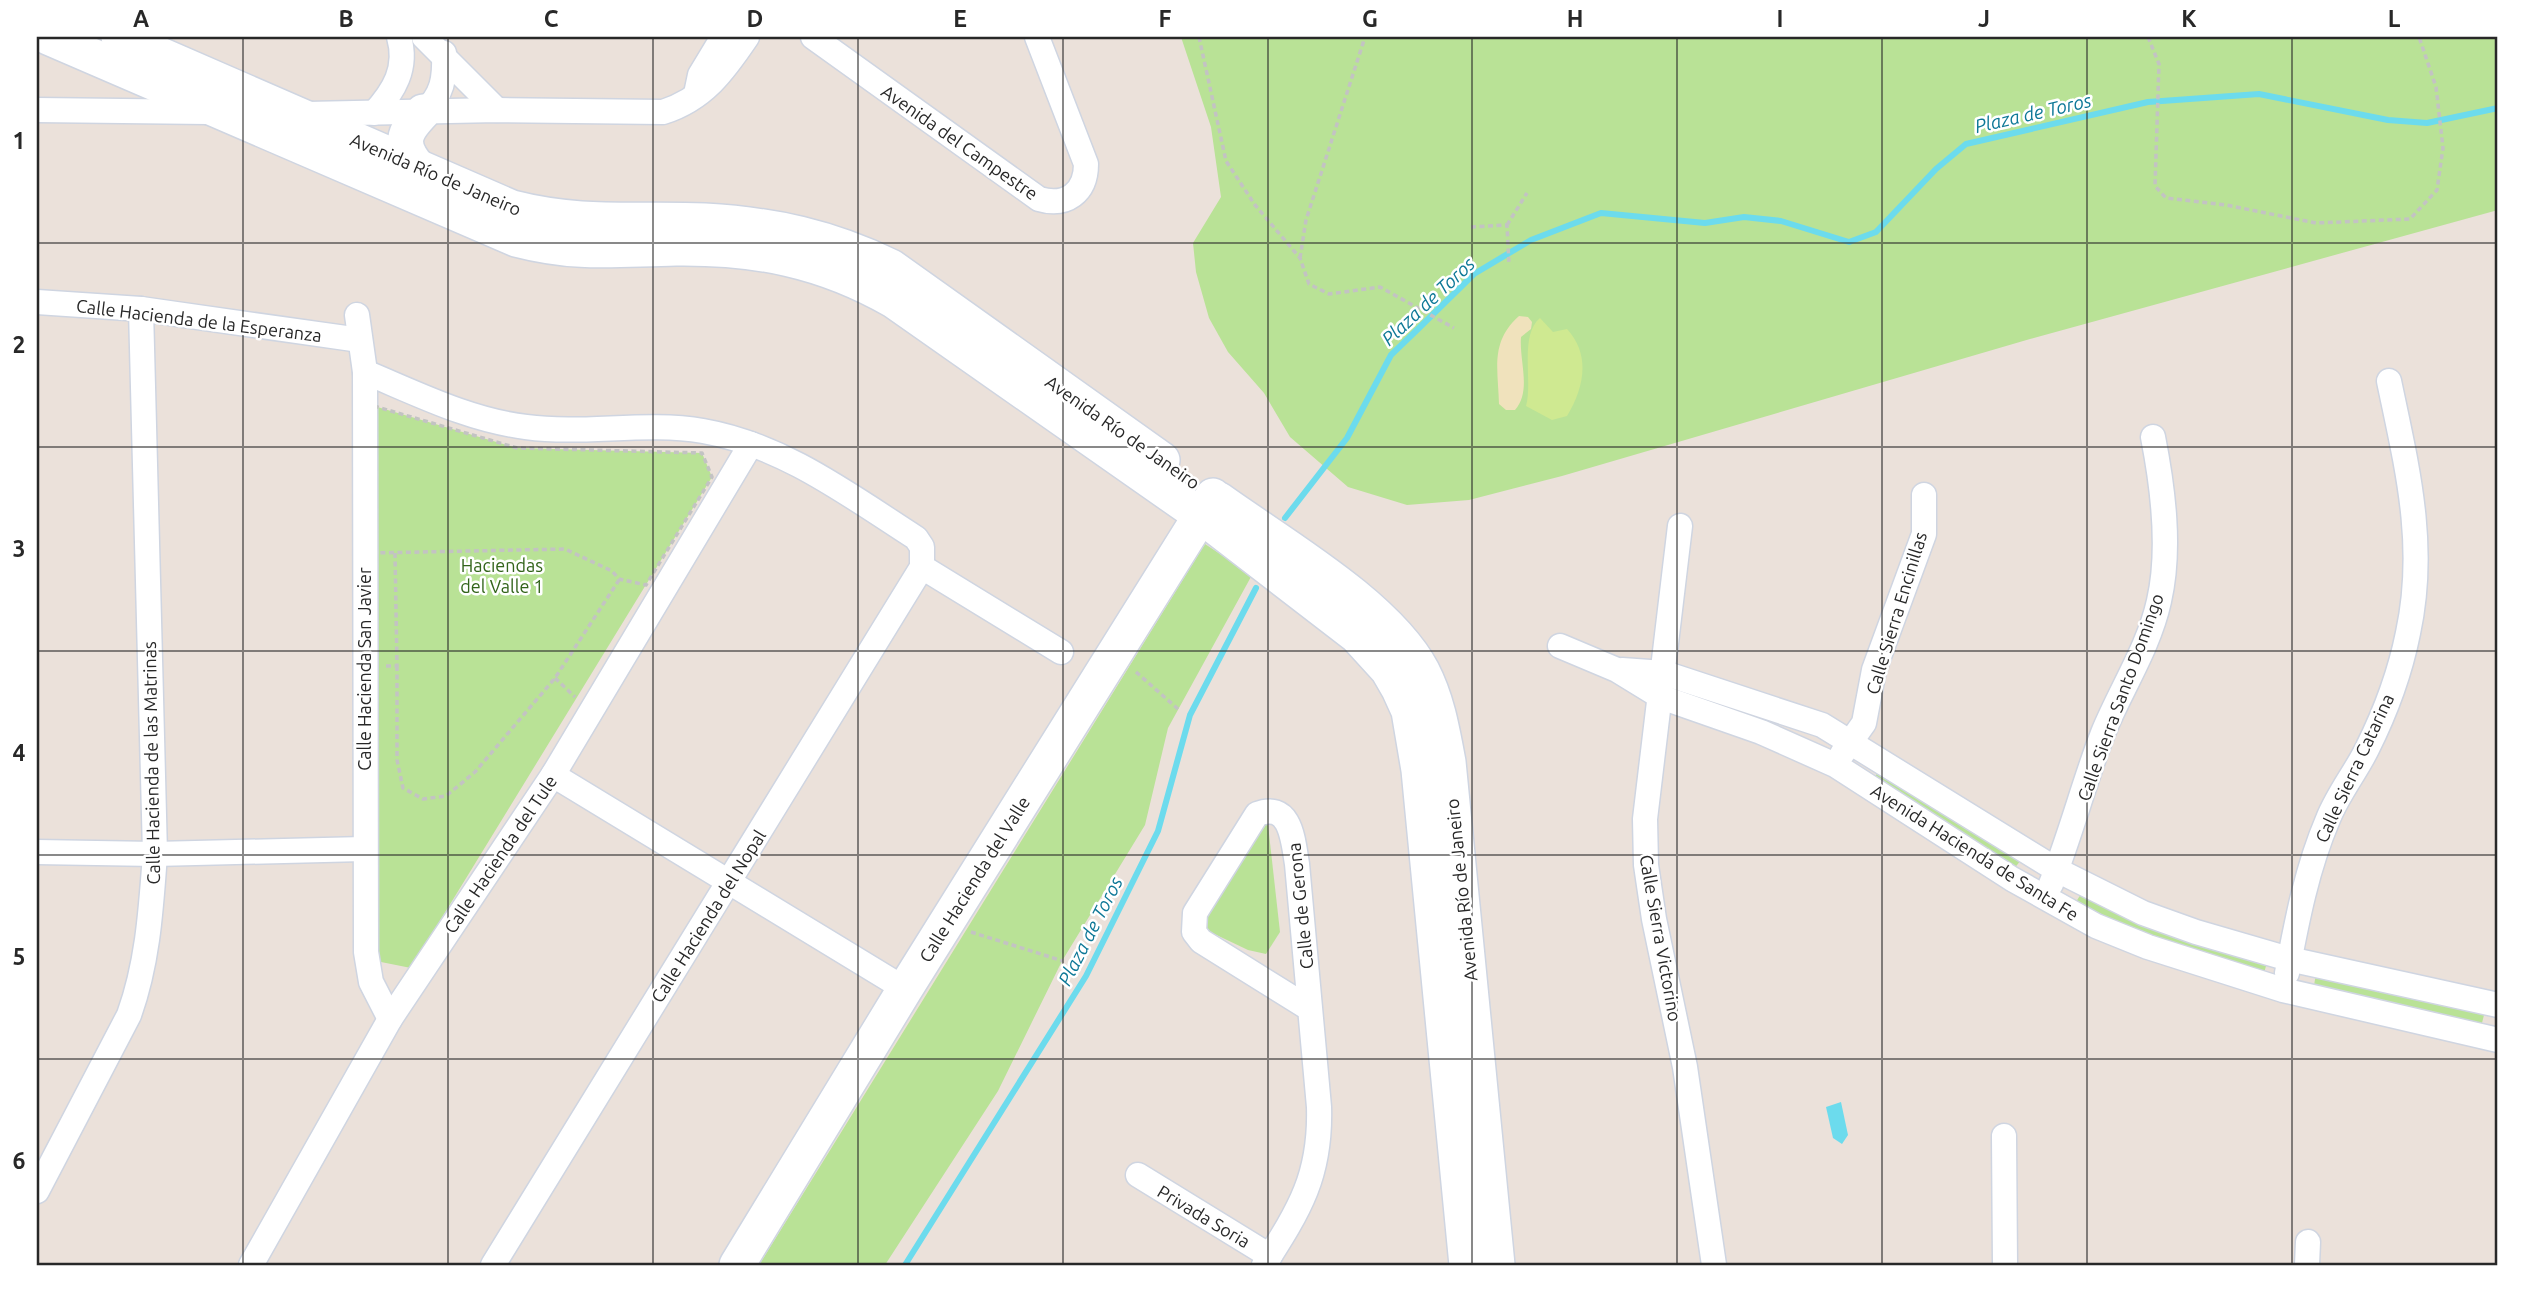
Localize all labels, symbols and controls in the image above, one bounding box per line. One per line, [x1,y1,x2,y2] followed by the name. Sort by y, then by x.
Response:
[133,6,149,31] text: A
[338,6,354,31] text: B
[544,6,559,31] text: C
[747,6,763,31] text: D
[953,6,967,31] text: E
[1159,6,1172,31] text: F
[1362,6,1378,31] text: G
[1567,6,1583,31] text: H
[1777,6,1783,31] text: I
[1978,6,1990,31] text: J
[2181,6,2197,31] text: K
[2388,6,2401,31] text: L
[878,80,1042,204] street label: Avenida del Campestre
[1973,89,2094,137] water label: Plaza de Toros
[13,128,25,153] text: 1
[348,129,524,219] street label: Avenida Río de Janeiro
[1377,252,1479,350] water label: Plaza de Toros
[75,295,323,345] street label: Calle Hacienda de la Esperanza
[13,332,25,357] text: 2
[1042,371,1204,493] street label: Avenida Río de Janeiro
[1862,529,1930,697] street label: Calle Sierra Encinillas
[13,536,25,561] text: 3
[460,555,544,596] park label: Haciendas del Valle 1
[354,567,374,771] street label: Calle Hacienda San Javier
[2073,590,2167,804] street label: Calle Sierra Santo Domingo
[139,641,163,885] street label: Calle Hacienda de las Matrinas
[2311,690,2397,846] street label: Calle Sierra Catarina
[13,740,26,765] text: 4
[440,771,560,937] street label: Calle Hacienda del Tule
[1868,780,2082,924] street label: Avenida Hacienda de Santa Fe
[915,792,1033,966] street label: Calle Hacienda del Valle
[1441,798,1481,982] street label: Avenida Río de Janeiro
[647,826,770,1006] street label: Calle Hacienda del Nopal
[1283,842,1317,970] street label: Calle de Gerona
[1636,853,1686,1023] street label: Calle Sierra Victorino
[1053,873,1127,989] water label: Plaza de Toros
[13,944,25,969] text: 5
[13,1148,26,1173] text: 6
[1154,1181,1254,1251] street label: Privada Soria

